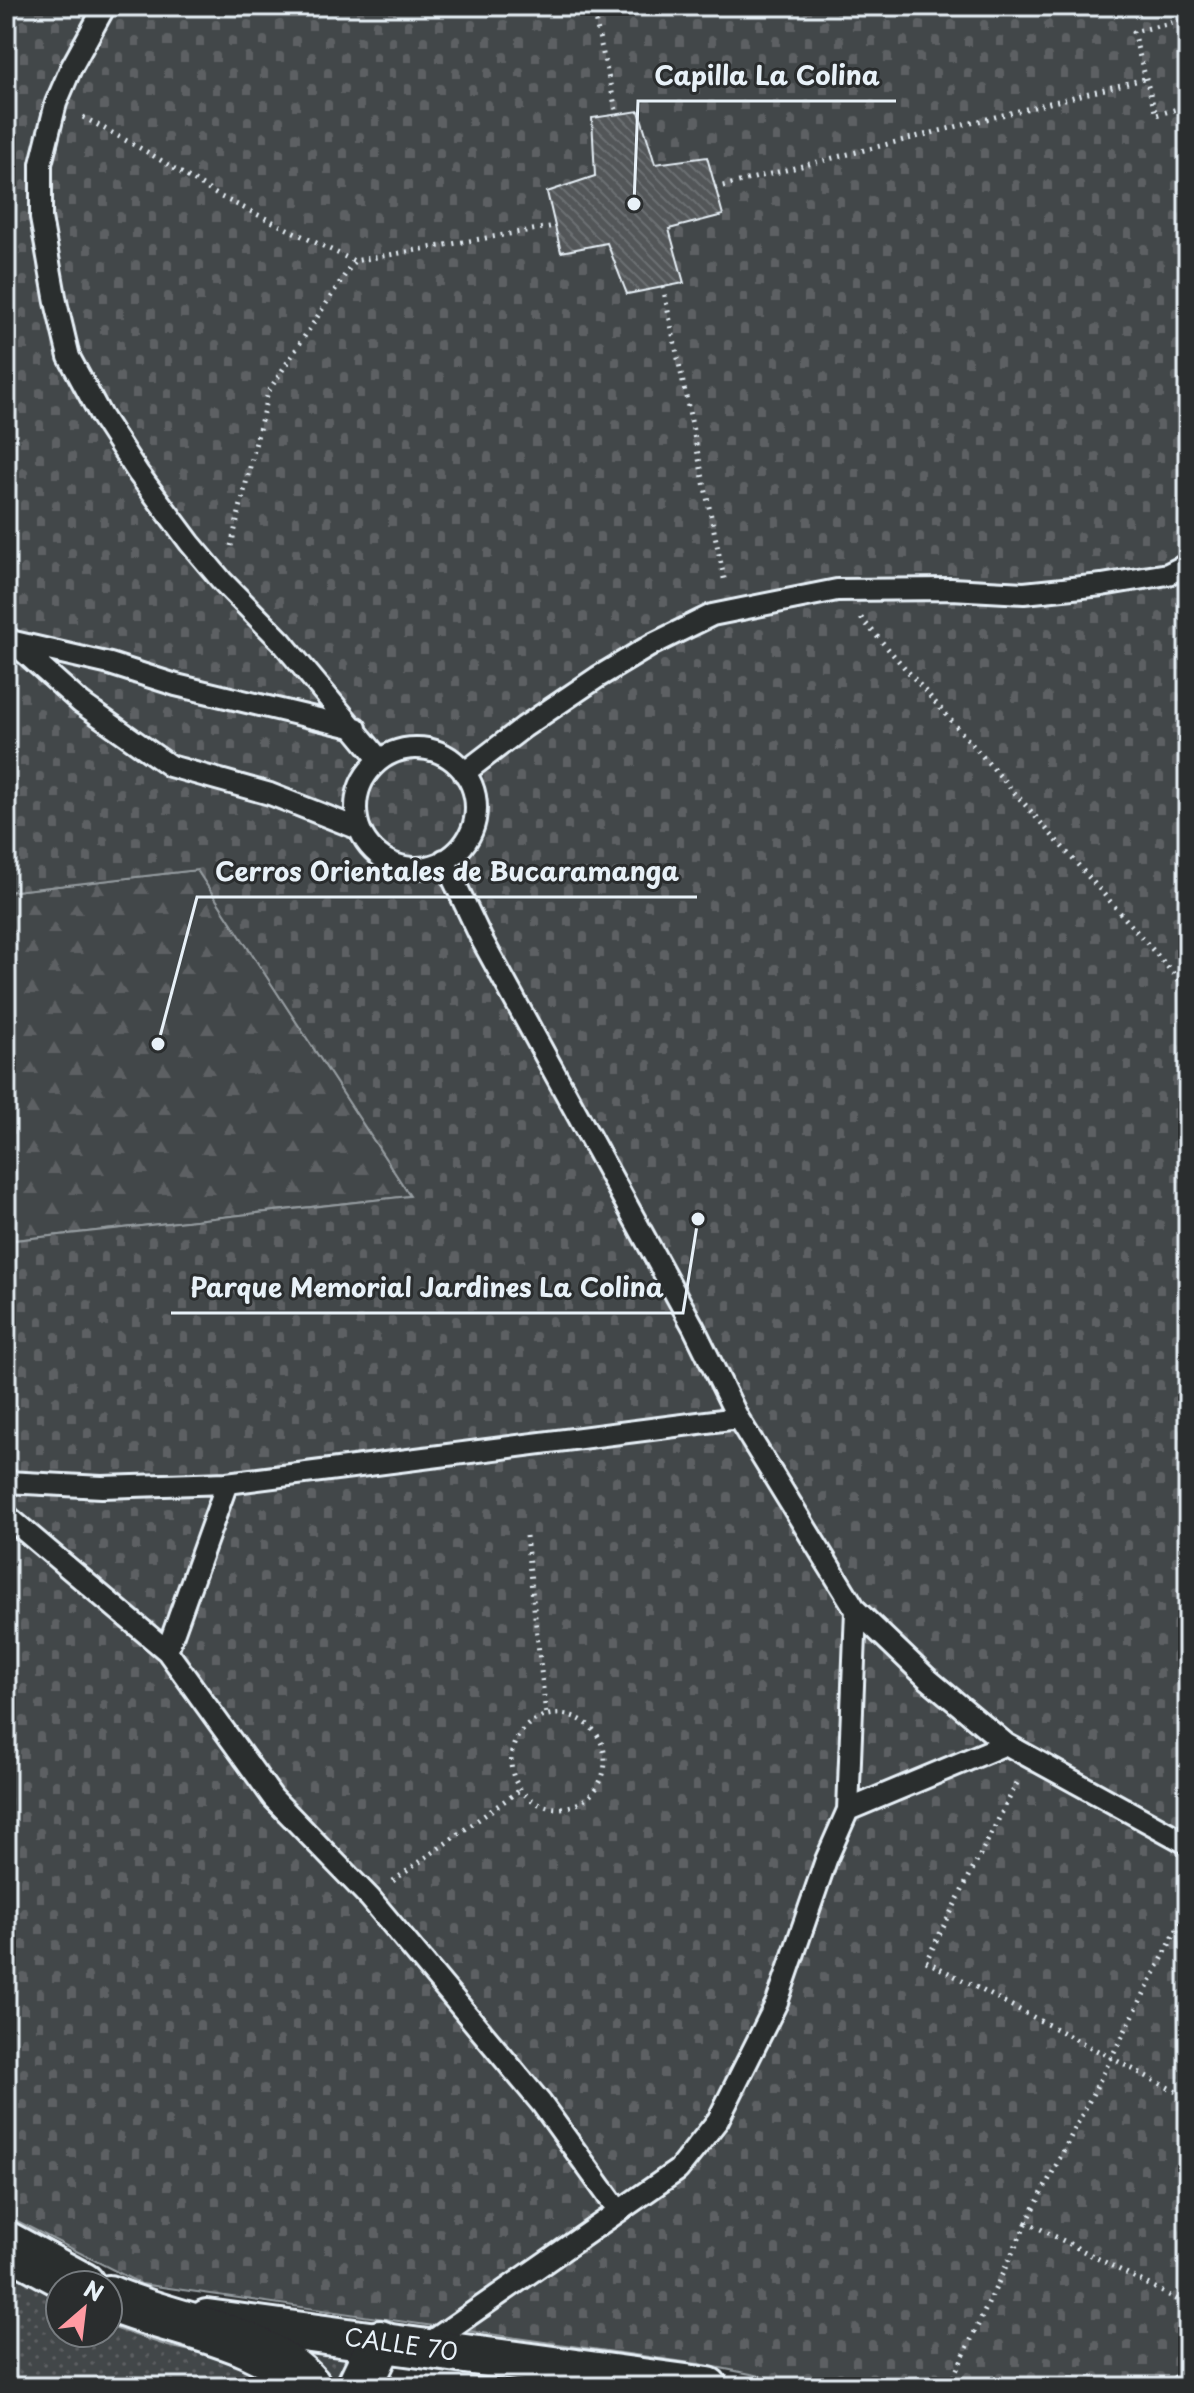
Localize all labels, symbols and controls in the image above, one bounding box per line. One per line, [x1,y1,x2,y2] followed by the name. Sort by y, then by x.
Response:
[638,51,896,101] callout: Capilla La Colina
[654,55,880,94] text: Capilla La Colina
[197,847,697,897] callout: Cerros Orientales de Bucaramanga
[215,851,679,890] text: Cerros Orientales de Bucaramanga
[171,1263,683,1313] callout: Parque Memorial Jardines La Colina
[190,1267,664,1306] text: Parque Memorial Jardines La Colina
[44,2269,124,2349] north arrow
[79,2271,110,2309] text: N
[342,2317,460,2369] street label: CALLE 70

